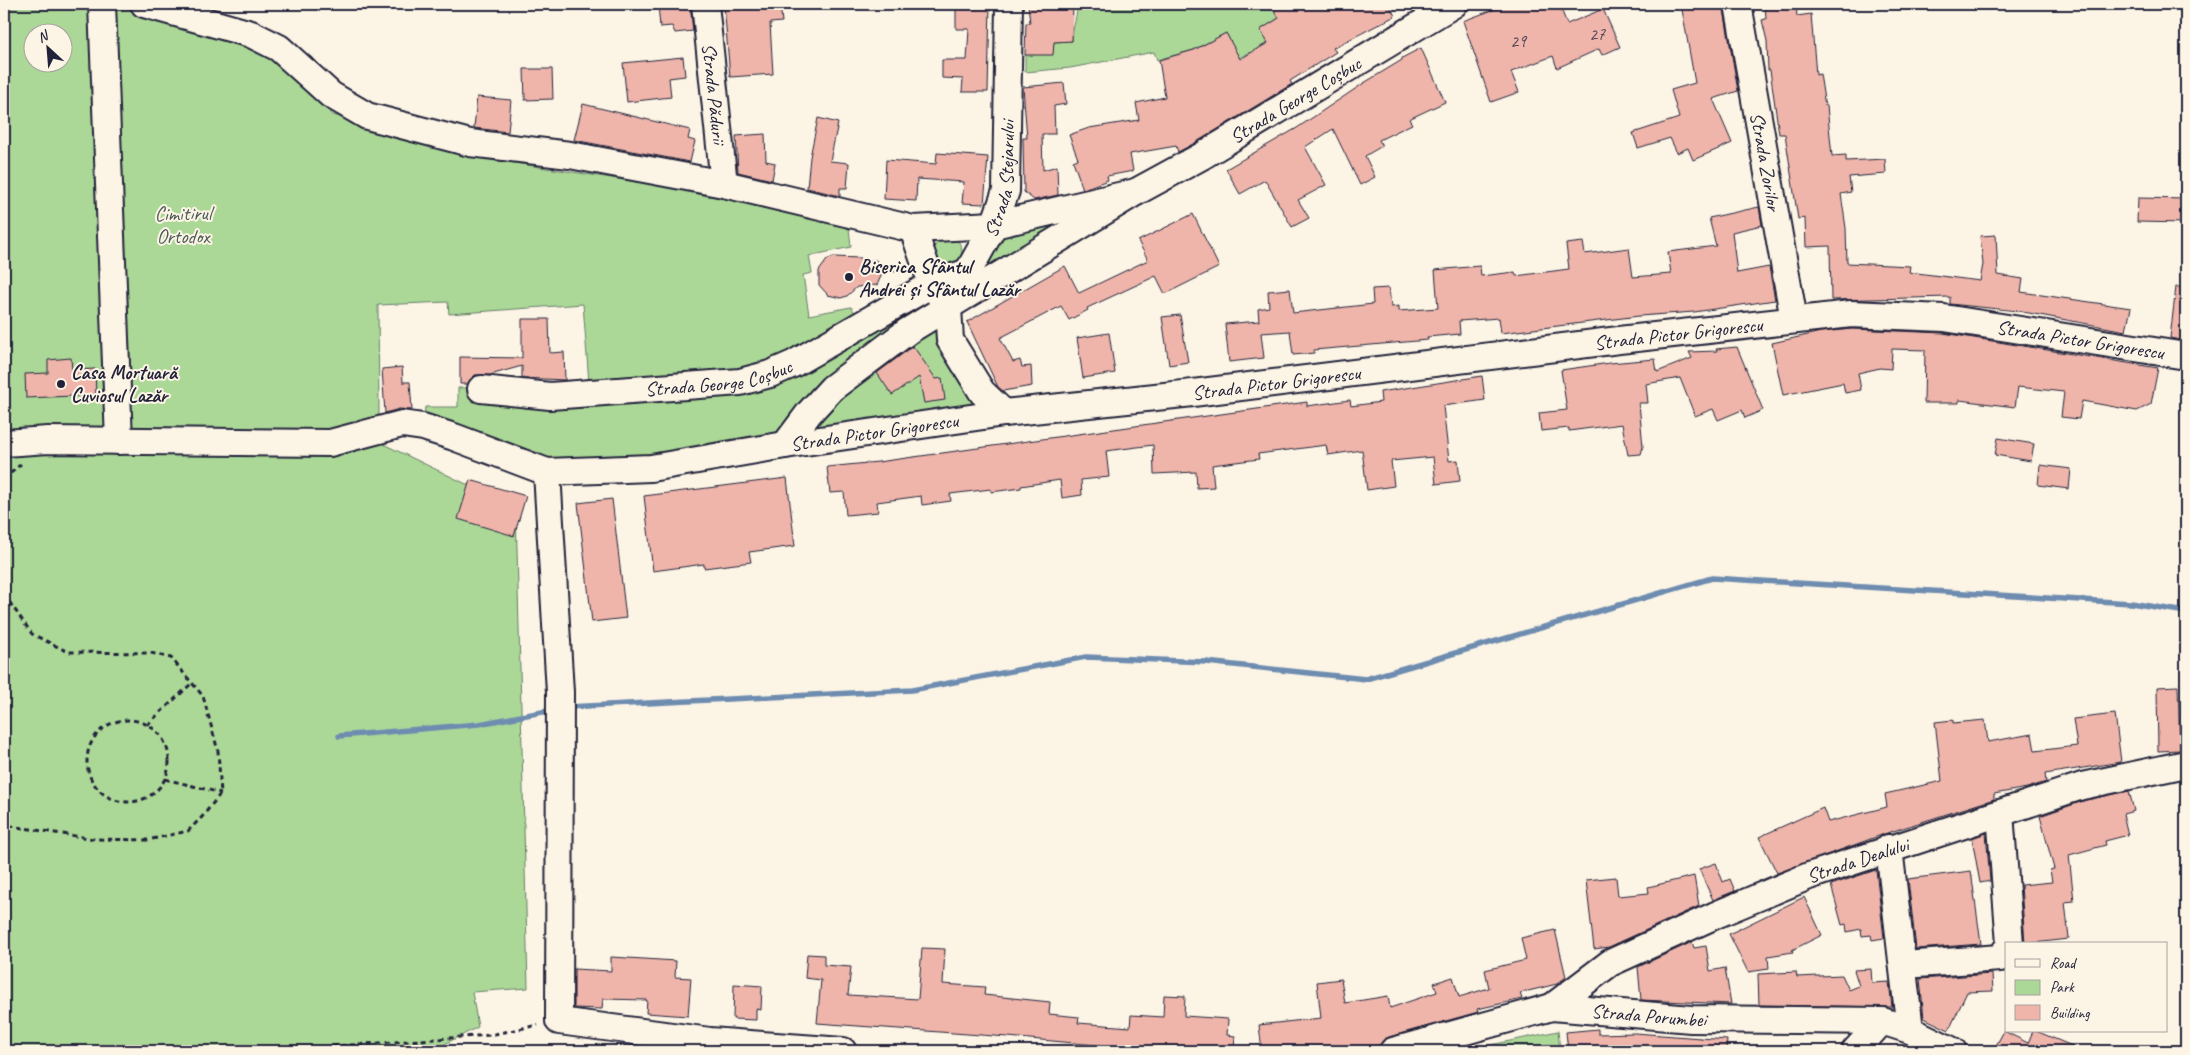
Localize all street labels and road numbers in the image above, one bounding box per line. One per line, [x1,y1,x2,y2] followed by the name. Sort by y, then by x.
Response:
[697,42,732,147] street label: Strada Pădurii
[1225,50,1366,149] street label: Strada George Coșbuc
[1745,110,1787,215] street label: Strada Zorilor
[977,118,1020,241] street label: Strada Stejarului
[1593,311,1765,355] street label: Strada Pictor Grigorescu
[1995,314,2167,365] street label: Strada Pictor Grigorescu
[644,353,796,401] street label: Strada George Coșbuc
[1191,360,1363,405] street label: Strada Pictor Grigorescu
[789,407,961,457] street label: Strada Pictor Grigorescu
[1803,831,1914,888] street label: Strada Dealului
[1590,998,1708,1032] street label: Strada Porumbei

